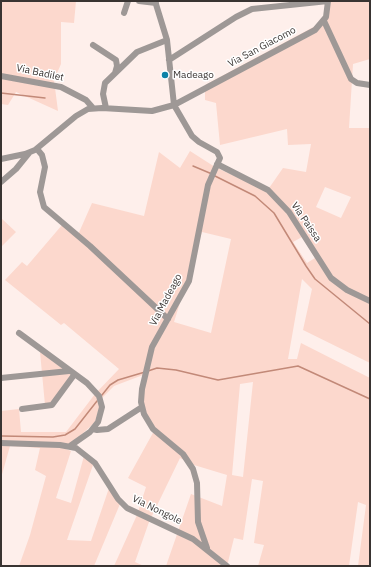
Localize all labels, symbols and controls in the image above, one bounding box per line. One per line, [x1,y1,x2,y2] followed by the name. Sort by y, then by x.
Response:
[226,24,298,70] street label: Via San Giacomo
[15,62,65,84] street label: Via Badilet
[173,69,214,81] place label: Madeago
[160,70,170,80] marker: Madeago
[288,200,324,244] street label: Via Paissa
[147,272,185,328] street label: Via Madeago
[130,493,184,527] street label: Via Nongole

